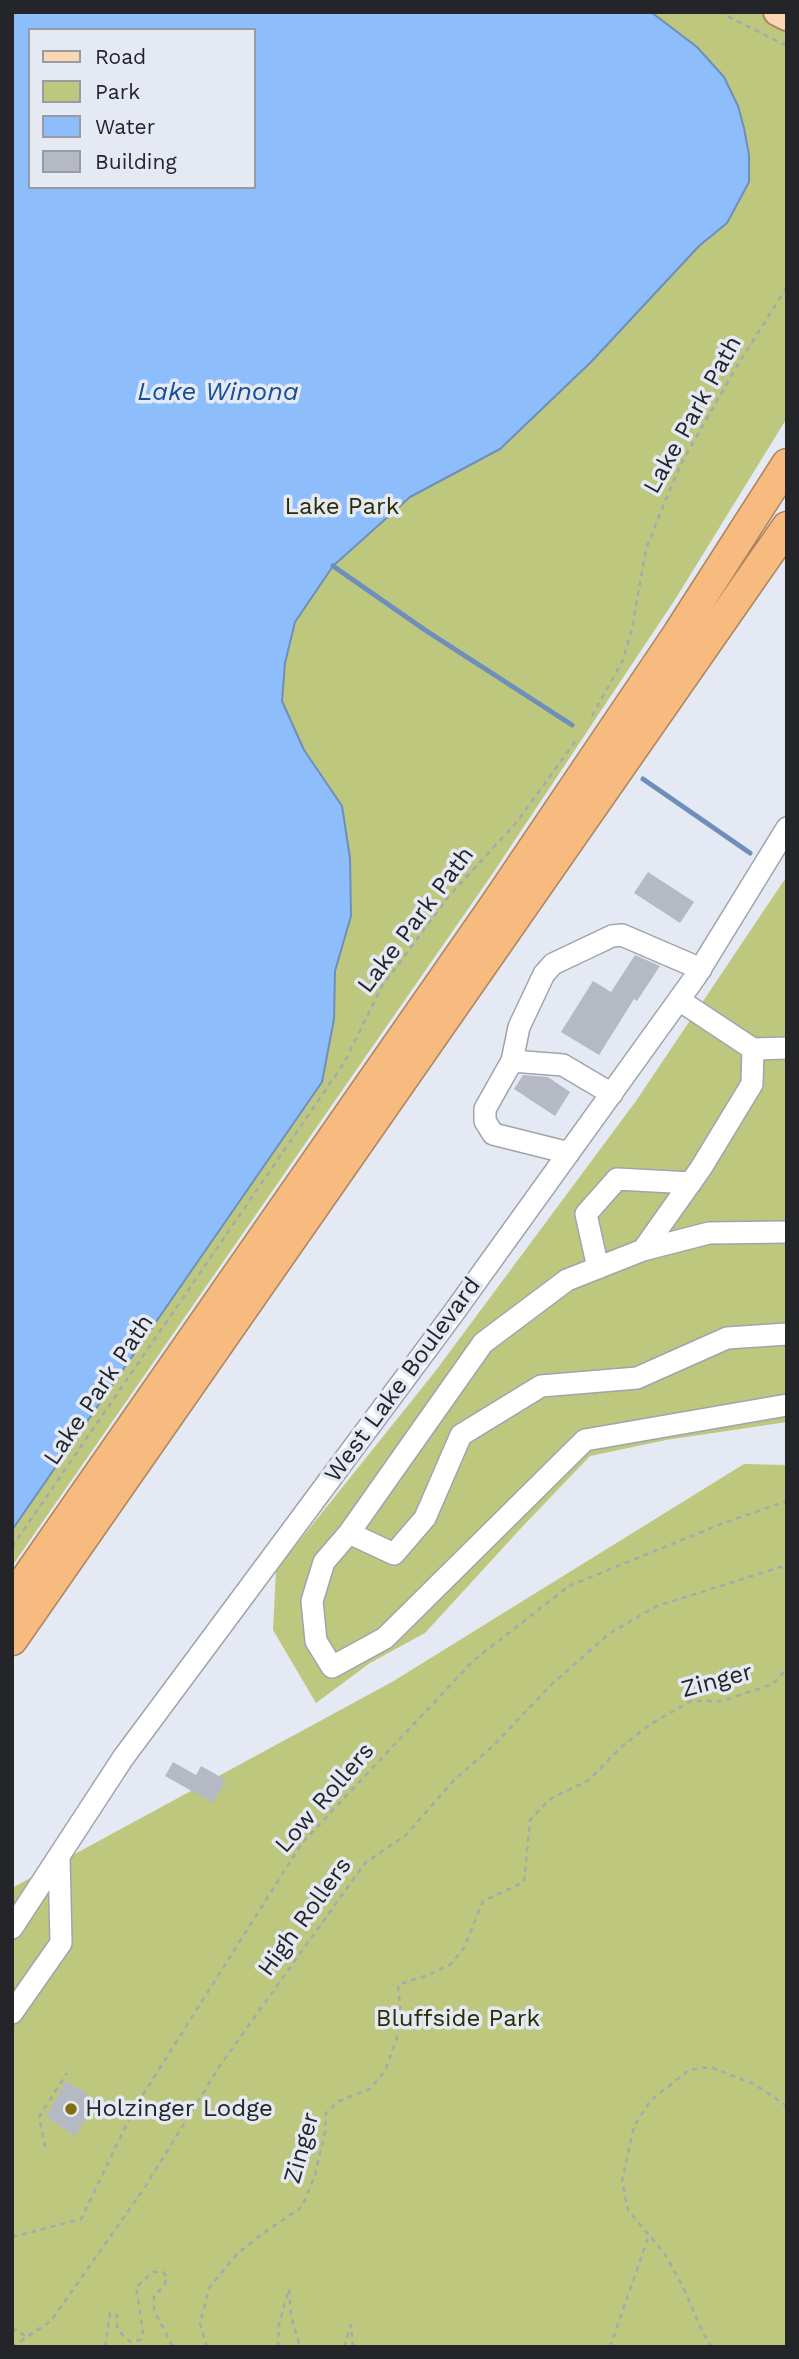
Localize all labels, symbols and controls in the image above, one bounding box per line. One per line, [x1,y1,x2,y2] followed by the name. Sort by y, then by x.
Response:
[28,28,256,189] legend
[95,44,146,69] text: Road
[95,79,140,104] text: Park
[95,114,155,139] text: Water
[95,149,177,174] text: Building
[638,331,748,499] street label: Lake Park Path
[137,376,299,408] water label: Lake Winona
[285,493,399,521] park label: Lake Park
[352,841,480,999] street label: Lake Park Path
[319,1272,487,1488] street label: West Lake Boulevard
[38,1309,160,1471] street label: Lake Park Path
[678,1658,756,1704] street label: Zinger
[269,1737,381,1859] street label: Low Rollers
[252,1852,358,1982] street label: High Rollers
[376,2005,540,2033] park label: Bluffside Park
[85,2095,273,2123] place label: Holzinger Lodge
[63,2101,79,2117] marker: Holzinger Lodge
[278,2109,326,2187] street label: Zinger

